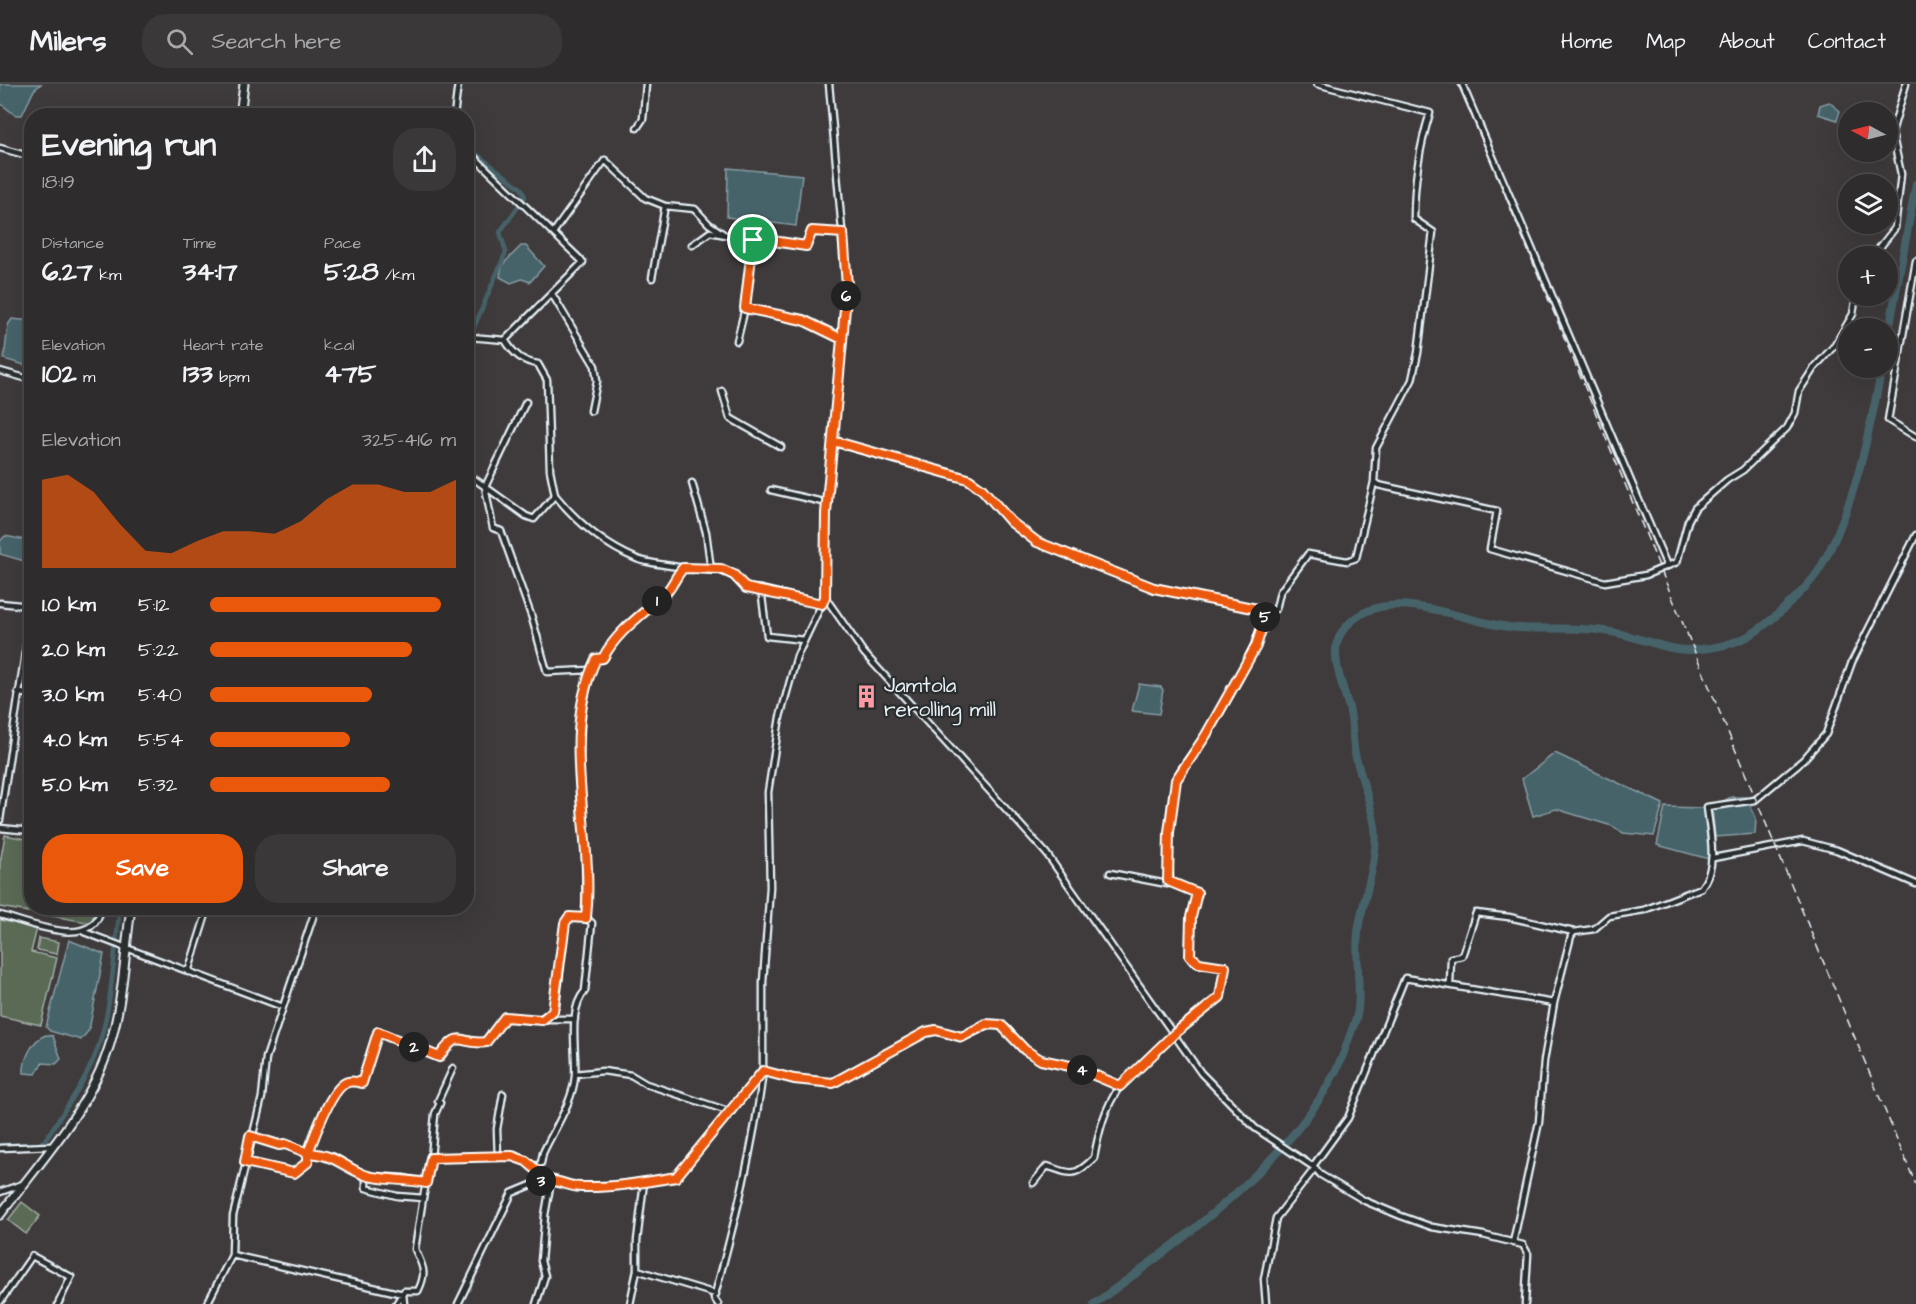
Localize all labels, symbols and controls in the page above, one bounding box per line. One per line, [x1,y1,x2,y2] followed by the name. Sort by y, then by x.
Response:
[142,14,562,68] search box
[30,22,106,61] text: Milers
[163,25,196,58] icon: search
[211,26,341,57] text: Search here
[1561,27,1613,56] text: Home
[1646,27,1686,56] text: Map
[1719,27,1775,56] text: About
[1808,27,1886,56] text: Contact
[1838,102,1898,162] north arrow
[1838,102,1898,378] map controls
[42,122,216,168] text: Evening run
[393,128,456,191] button: share
[42,168,75,196] text: 18:19
[1838,174,1898,234] button: layers
[727,214,778,265] pin
[736,223,769,256] icon: arrive
[42,232,104,254] text: Distance
[183,232,217,254] text: Time
[324,232,361,254] text: Pace
[1838,246,1898,306] button: +
[42,254,93,290] text: 6.27
[183,254,238,290] text: 34:17
[324,254,379,290] text: 5:28
[93,264,122,286] text: km
[379,264,414,286] text: /km
[831,281,861,311] pin: 6
[841,285,851,307] text: 6
[1838,318,1898,378] button: −
[42,334,105,356] text: Elevation
[183,334,263,356] text: Heart rate
[324,334,355,356] text: kcal
[42,356,77,392] text: 102
[183,356,213,392] text: 133
[324,356,376,392] text: 475
[77,366,95,388] text: m
[213,366,250,388] text: bpm
[42,426,121,454] text: Elevation
[362,426,456,454] text: 325–416 m
[642,586,672,616] pin: 1
[656,590,658,612] text: 1
[42,591,96,619] text: 1.0 km
[138,591,170,619] text: 5:12
[1250,602,1280,632] pin: 5
[1259,606,1271,628] text: 5
[42,636,105,664] text: 2.0 km
[138,636,178,664] text: 5:22
[884,671,996,726] place label: Jamtola rerolling mill
[42,681,103,709] text: 3.0 km
[138,681,182,709] text: 5:40
[853,684,879,710] building icon: Jamtola rerolling mill
[42,726,107,754] text: 4.0 km
[138,726,183,754] text: 5:54
[42,771,107,799] text: 5.0 km
[138,771,177,799] text: 5:32
[42,834,243,903] button: Save
[255,834,456,903] button: Share
[399,1032,429,1062] pin: 2
[409,1036,419,1058] text: 2
[1067,1055,1097,1085] pin: 4
[1077,1059,1087,1081] text: 4
[526,1166,556,1196] pin: 3
[537,1170,545,1192] text: 3

